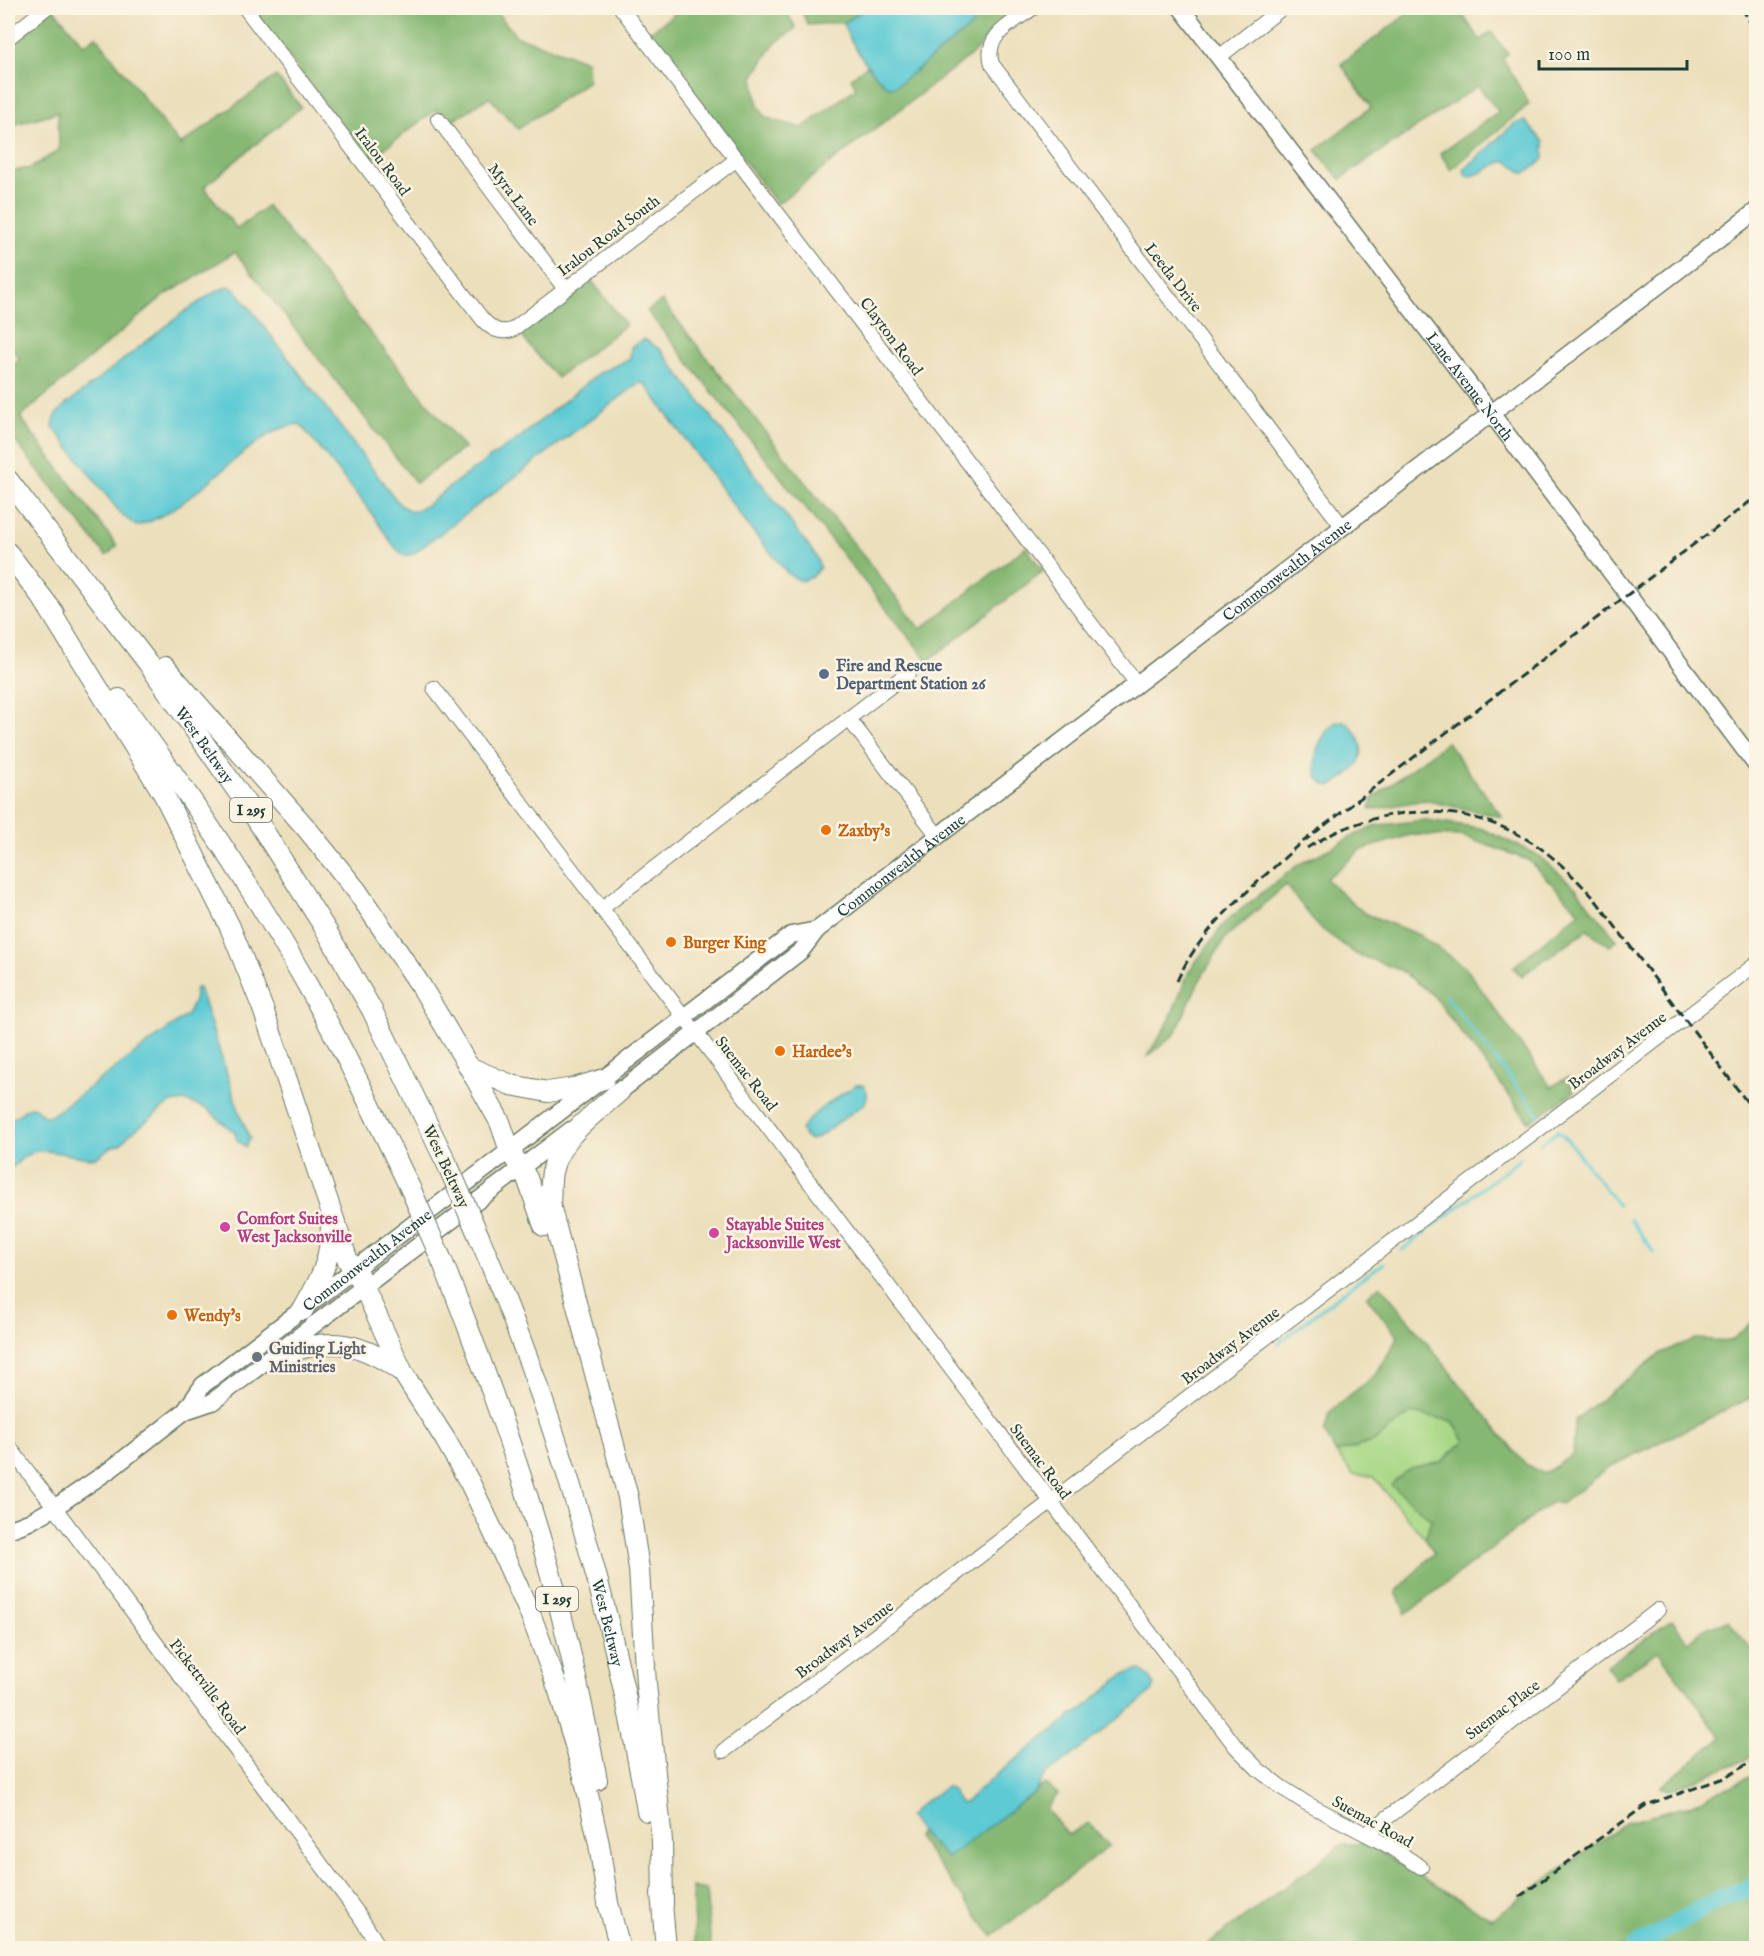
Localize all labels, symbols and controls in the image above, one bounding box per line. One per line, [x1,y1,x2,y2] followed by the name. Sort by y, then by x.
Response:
[1539,33,1688,71] scale bar
[1548,44,1590,67] text: 100 m
[349,124,414,201] street label: Iralou Road
[482,160,542,230] street label: Myra Lane
[554,191,665,282] street label: Iralou Road South
[1139,240,1206,317] street label: Leeda Drive
[855,294,927,381] street label: Clayton Road
[1421,329,1517,446] street label: Lane Avenue North
[1219,516,1356,627] street label: Commonwealth Avenue
[836,657,987,695] place label: Fire and Rescue Department Station 26
[817,667,831,681] marker: Fire and Rescue Department Station 26
[170,703,237,788] street label: West Beltway
[230,798,272,822] road number: I 295
[834,811,970,923] street label: Commonwealth Avenue
[838,822,891,842] place label: Zaxby's
[819,823,833,837] marker: Zaxby's
[683,934,768,954] place label: Burger King
[664,935,678,949] marker: Burger King
[1565,1008,1671,1095] street label: Broadway Avenue
[710,1033,781,1116] street label: Suemac Road
[792,1043,852,1063] place label: Hardee's
[773,1044,787,1058] marker: Hardee's
[417,1122,473,1212] street label: West Beltway
[299,1206,436,1317] street label: Commonwealth Avenue
[236,1210,352,1248] place label: Comfort Suites West Jacksonville
[724,1216,841,1254] place label: Stayable Suites Jacksonville West
[218,1220,232,1234] marker: Comfort Suites West Jacksonville
[707,1226,721,1240] marker: Stayable Suites Jacksonville West
[1178,1303,1284,1390] street label: Broadway Avenue
[183,1307,241,1327] place label: Wendy's
[165,1308,179,1322] marker: Wendy's
[269,1340,367,1378] place label: Guiding Light Ministries
[250,1350,264,1364] marker: Guiding Light Ministries
[1004,1420,1075,1504] street label: Suemac Road
[586,1577,626,1669] street label: West Beltway
[536,1587,578,1611] road number: I 295
[792,1597,898,1684] street label: Broadway Avenue
[164,1636,249,1739] street label: Pickettville Road
[1462,1676,1544,1745] street label: Suemac Place
[1328,1792,1416,1853] street label: Suemac Road

